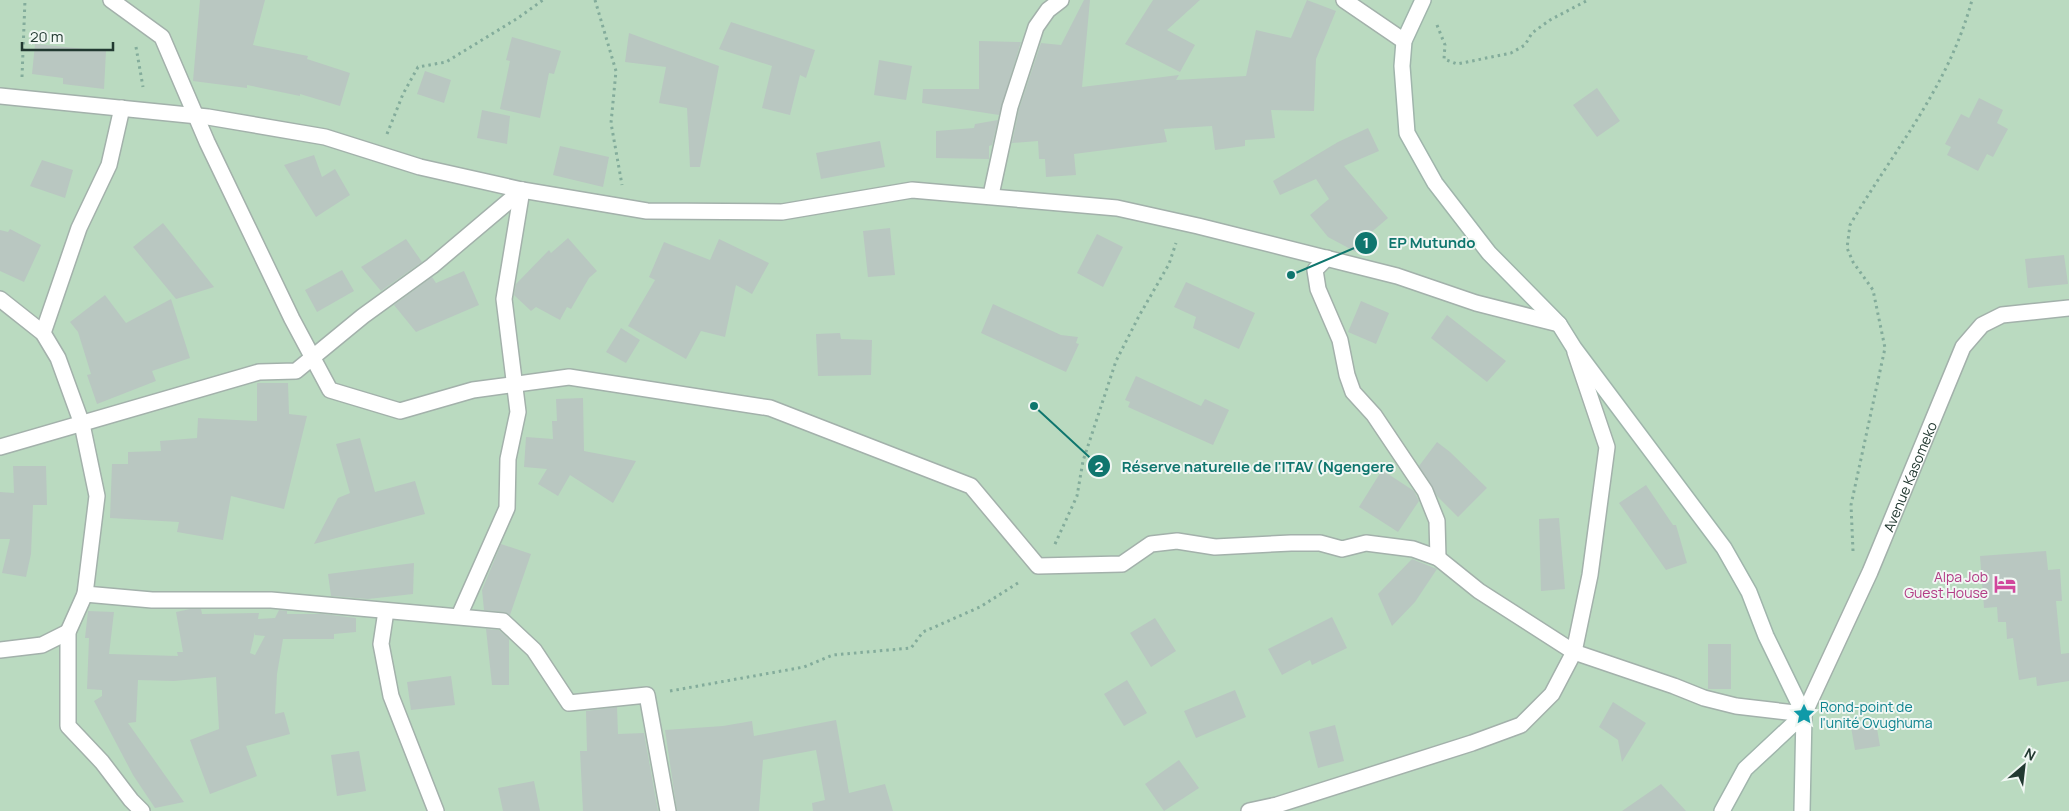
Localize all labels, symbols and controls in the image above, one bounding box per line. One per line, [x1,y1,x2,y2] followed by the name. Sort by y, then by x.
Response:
[22,20,114,52] scale bar
[30,26,63,47] text: 20 m
[1354,228,1486,258] callout: EP Mutundo
[1363,232,1369,253] text: 1
[1388,232,1476,253] text: EP Mutundo
[1878,418,1941,534] street label: Avenue Kasomeko
[1086,451,1404,481] callout: Réserve naturelle de l'ITAV (Ngengere
[1095,456,1104,477] text: 2
[1122,456,1394,477] text: Réserve naturelle de l'ITAV (Ngengere
[1904,567,1988,602] place label: Alpa Job Guest House
[1992,571,2018,597] hotel icon: Alpa Job Guest House
[1820,697,1932,732] place label: Rond-point de l'unité Ovughuma
[1791,701,1817,727] place icon: Rond-point de l'unité Ovughuma
[1999,741,2049,791] north arrow
[2021,743,2039,765] text: N

